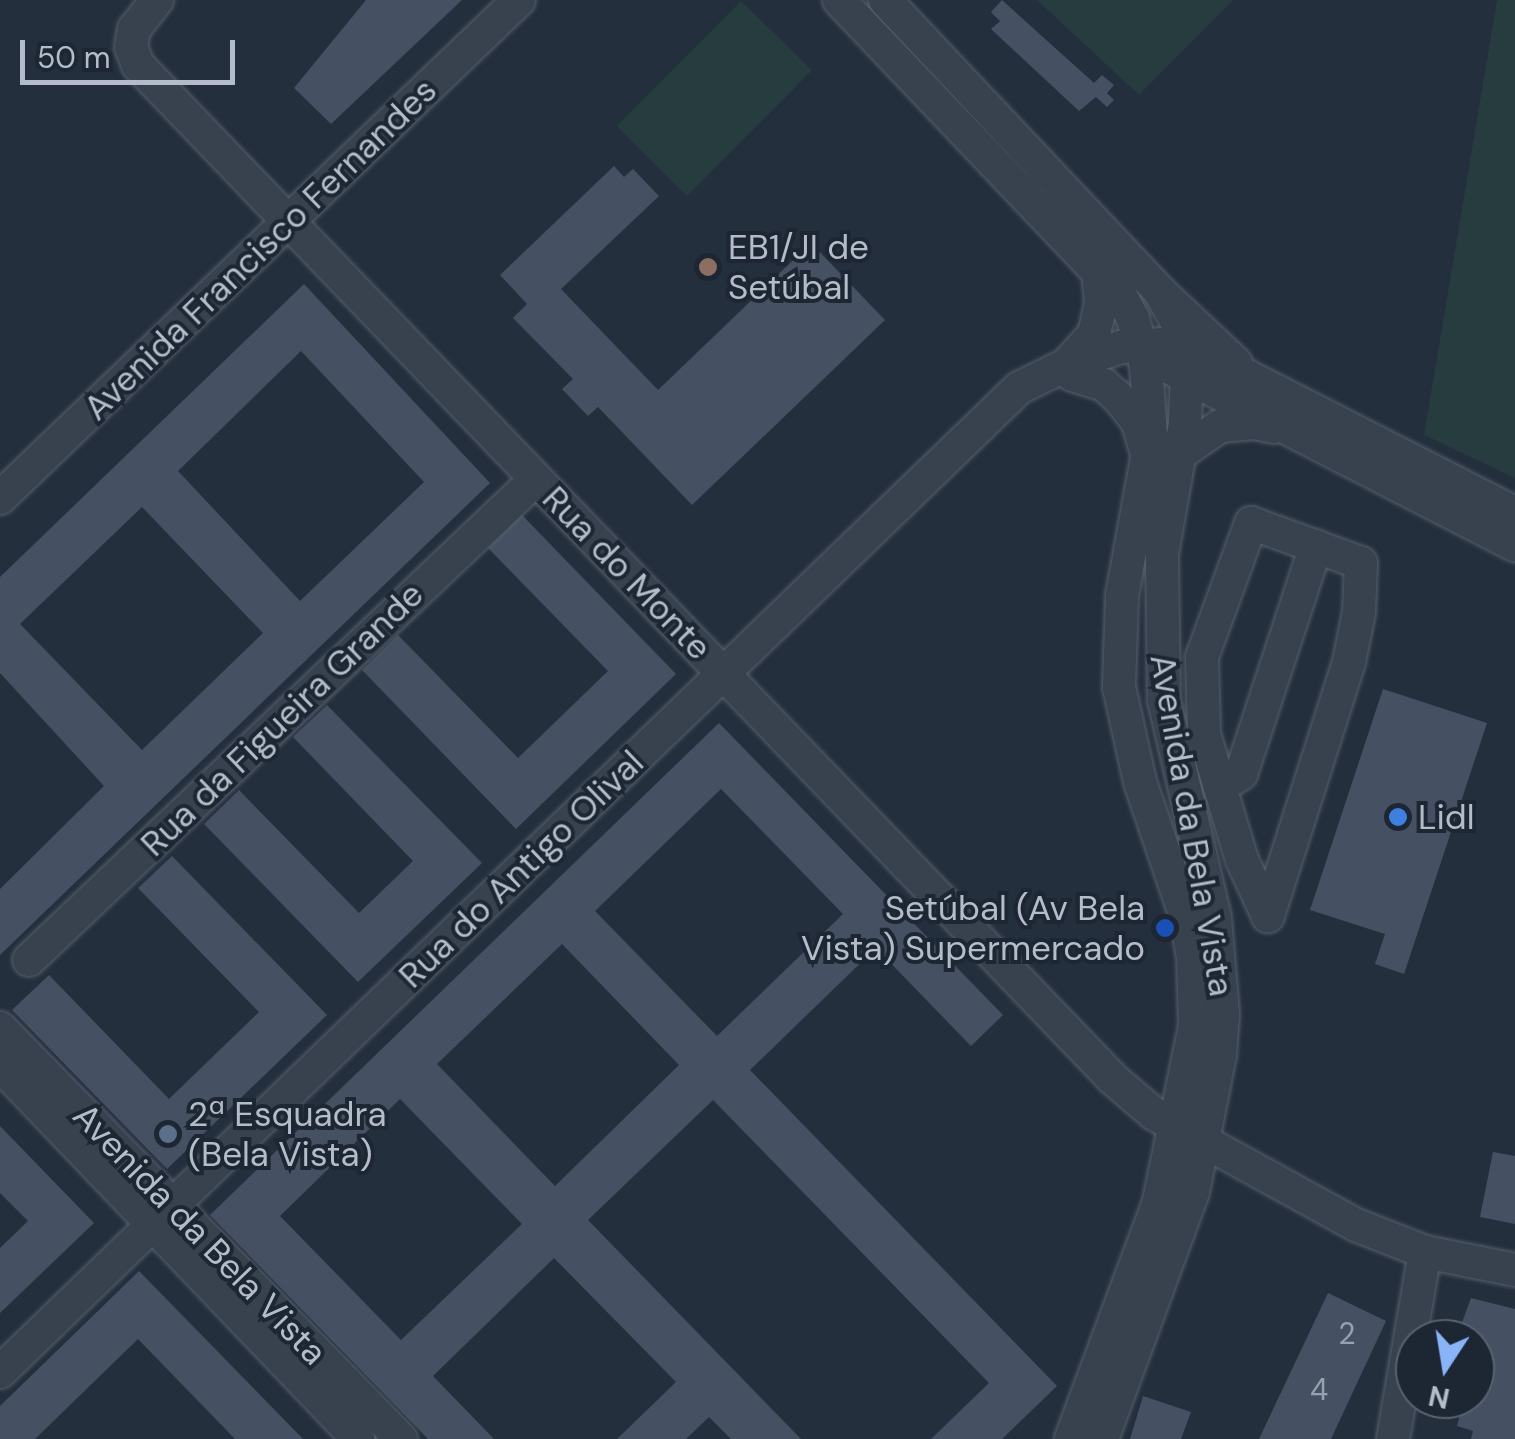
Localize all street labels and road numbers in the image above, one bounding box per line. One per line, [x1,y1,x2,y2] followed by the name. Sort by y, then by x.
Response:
[75,69,445,429] street label: Avenida Francisco Fernandes
[534,478,720,668] street label: Rua do Monte
[132,573,432,865] street label: Rua da Figueira Grande
[1141,651,1243,999] street label: Avenida da Bela Vista
[390,742,652,996] street label: Rua do Antigo Olival
[65,1095,335,1373] street label: Avenida da Bela Vista

